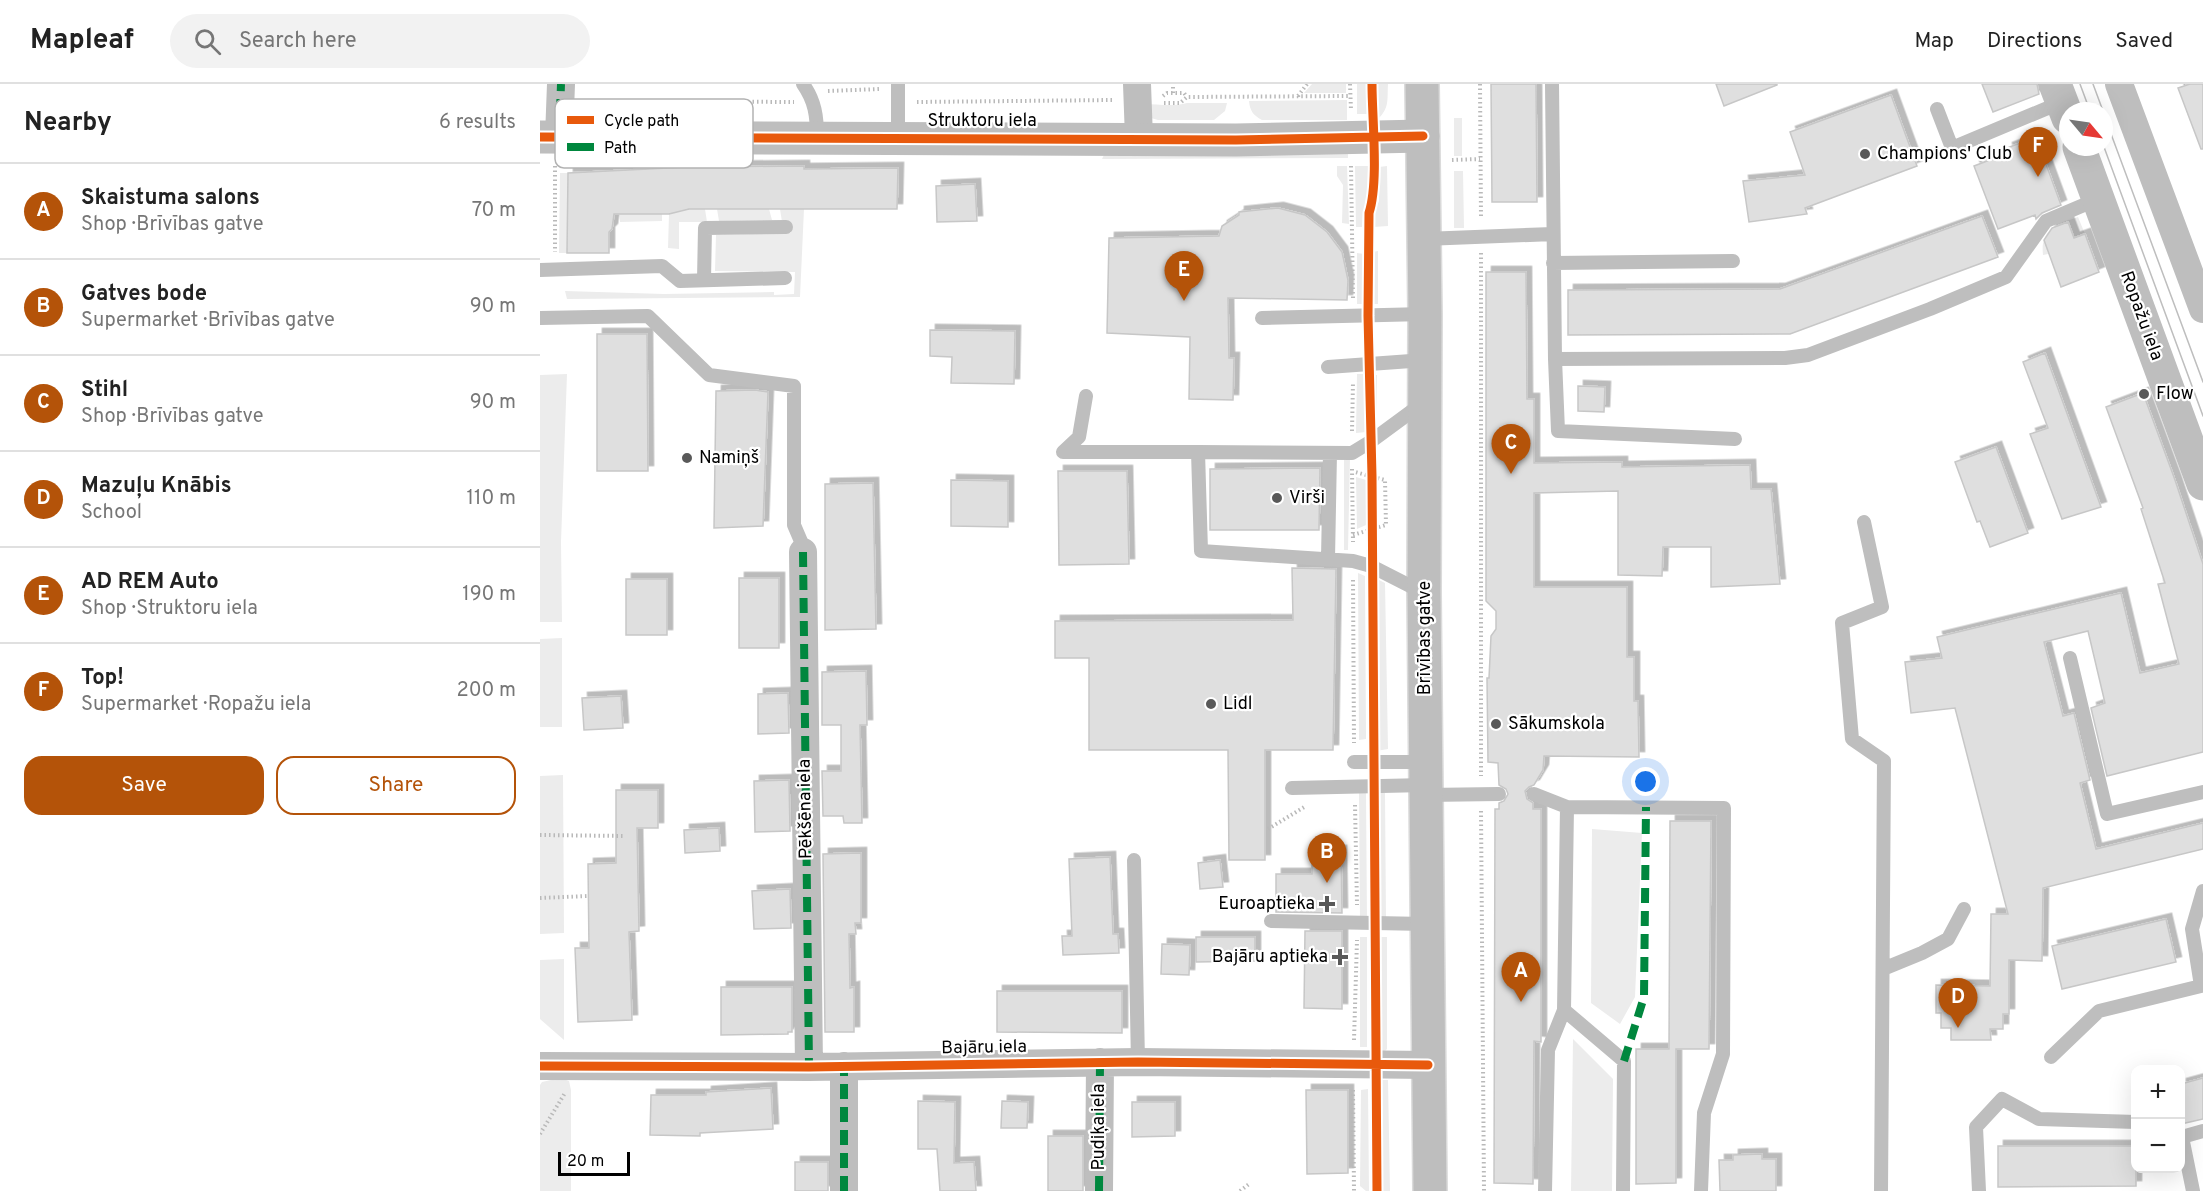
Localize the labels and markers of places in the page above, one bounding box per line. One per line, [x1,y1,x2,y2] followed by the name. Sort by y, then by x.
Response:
[2018,128,2058,177] pin: F
[1877,143,2012,166] place label: Champions' Club
[1858,147,1872,161] marker: Champions' Club
[1164,252,1204,301] pin: E
[2156,383,2194,406] place label: Flow
[2137,387,2151,401] marker: Flow
[1492,424,1530,474] pin: C
[699,447,759,470] place label: Namiņš
[680,451,694,465] marker: Namiņš
[1289,487,1325,510] place label: Virši
[1270,491,1284,505] marker: Virši
[1223,693,1252,716] place label: Lidl
[1204,697,1218,711] marker: Lidl
[1508,713,1605,736] place label: Sākumskola
[1489,717,1503,731] marker: Sākumskola
[1308,834,1346,883] pin: B
[1218,893,1315,916] place label: Euroaptieka
[1320,897,1334,911] marker: Euroaptieka
[1212,946,1328,969] place label: Bajāru aptieka
[1333,950,1347,964] marker: Bajāru aptieka
[1502,952,1540,1002] pin: A
[1938,978,1978,1028] pin: D

